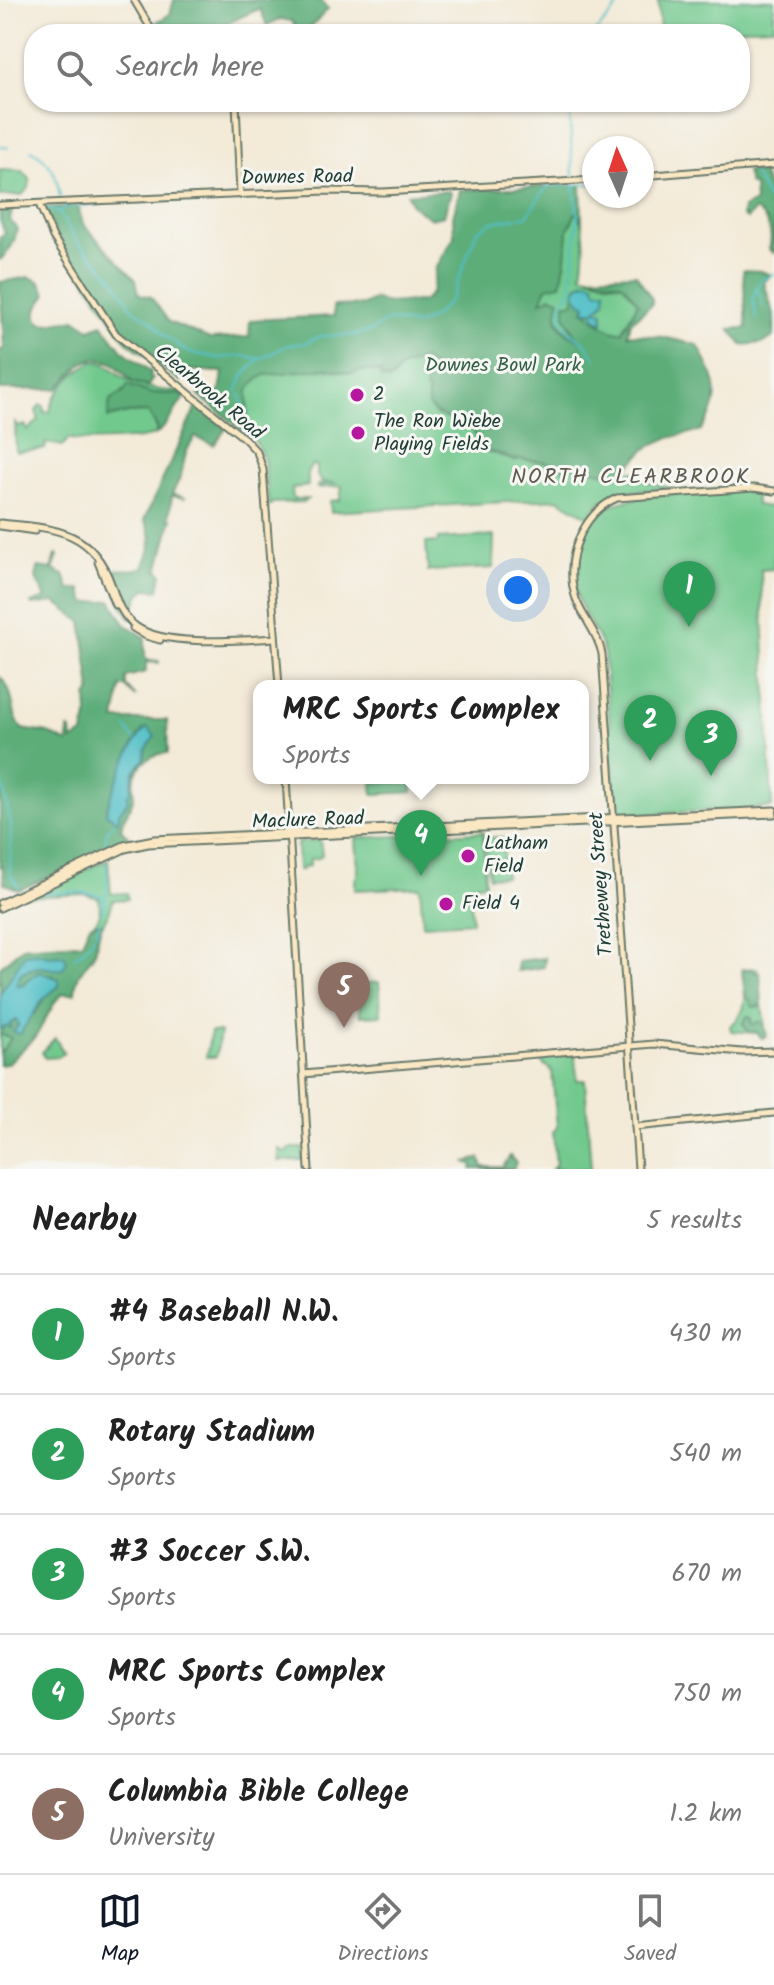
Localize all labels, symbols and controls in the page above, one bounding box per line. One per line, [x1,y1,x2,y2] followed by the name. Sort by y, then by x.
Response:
[24,24,750,112] search box
[116,44,264,92] text: Search here
[52,46,96,90] icon: search
[582,136,654,208] north arrow
[241,161,354,195] street label: Downes Road
[147,337,272,449] street label: Clearbrook Road
[425,350,582,382] park label: Downes Bowl Park
[373,379,385,411] place label: 2
[348,386,366,404] marker: 2
[374,406,501,461] place label: The Ron Wiebe Playing Fields
[349,424,367,442] marker: The Ron Wiebe Playing Fields
[511,460,751,495] district label: NORTH CLEARBROOK
[663,561,715,627] pin: 1
[498,570,538,610] your location
[253,680,589,784] popup
[283,687,559,735] text: MRC Sports Complex
[624,695,676,761] pin: 2
[685,710,737,776] pin: 3
[283,735,350,777] text: Sports
[251,803,366,839] street label: Maclure Road
[395,810,447,876] pin: 4
[581,811,623,957] street label: Trethewey Street
[484,828,548,883] place label: Latham Field
[459,847,477,865] marker: Latham Field
[462,888,520,920] place label: Field 4
[437,895,455,913] marker: Field 4
[318,962,370,1028] pin: 5
[32,1194,137,1248] text: Nearby
[646,1200,742,1242] text: 5 results
[108,1289,339,1337] text: #4 Baseball N.W.
[54,1313,62,1355] text: 1
[669,1313,742,1355] text: 430 m
[108,1337,176,1379] text: Sports
[108,1409,315,1457] text: Rotary Stadium
[50,1433,66,1475] text: 2
[670,1433,742,1475] text: 540 m
[108,1457,176,1499] text: Sports
[108,1529,310,1577] text: #3 Soccer S.W.
[51,1553,65,1595] text: 3
[671,1553,742,1595] text: 670 m
[108,1577,176,1619] text: Sports
[108,1649,385,1697] text: MRC Sports Complex
[51,1673,65,1715] text: 4
[672,1673,742,1715] text: 750 m
[108,1697,176,1739] text: Sports
[108,1769,409,1817] text: Columbia Bible College
[51,1793,65,1835] text: 5
[669,1793,742,1835] text: 1.2 km
[108,1817,214,1859] text: University
[98,1889,142,1972] tab: Map
[337,1889,429,1972] tab: Directions
[624,1889,676,1972] tab: Saved

